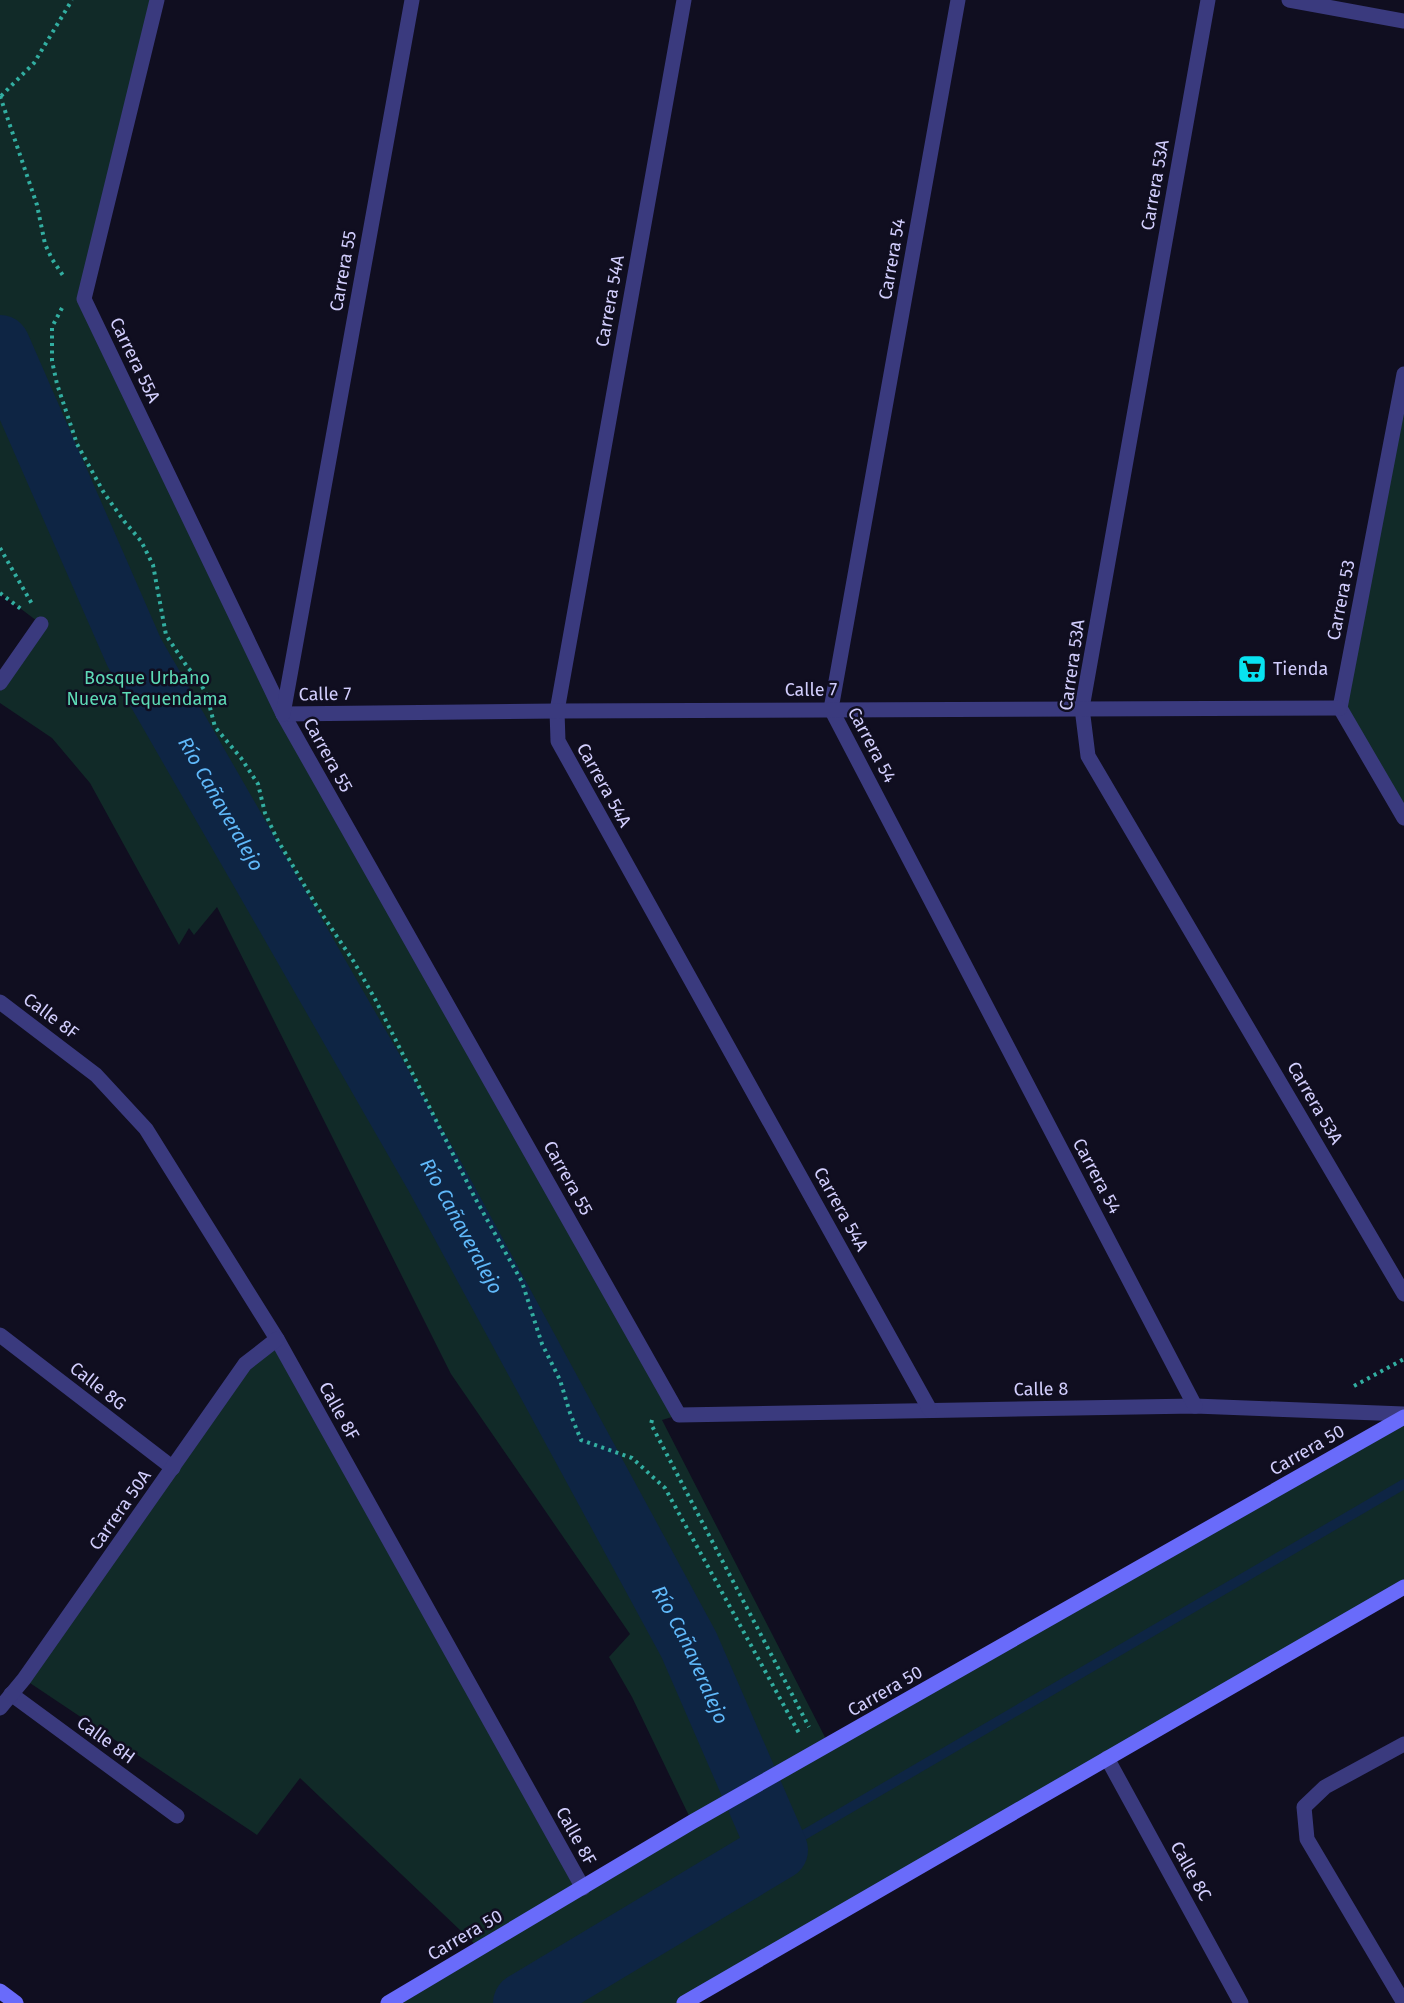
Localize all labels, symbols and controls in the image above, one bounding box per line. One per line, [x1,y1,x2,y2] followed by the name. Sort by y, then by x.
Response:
[1136,137,1174,232] street label: Carrera 53A
[874,216,910,301] street label: Carrera 54
[325,229,361,313] street label: Carrera 55
[591,253,629,349] street label: Carrera 54A
[105,314,165,407] street label: Carrera 55A
[1322,558,1360,642] street label: Carrera 53
[1055,617,1089,712] street label: Carrera 53A
[1236,653,1268,685] supermarket icon: Tienda
[1273,658,1328,680] place label: Tienda
[66,667,228,710] park label: Bosque Urbano Nueva Tequendama
[785,679,837,701] street label: Calle 7
[299,683,351,705] street label: Calle 7
[843,703,901,787] street label: Carrera 54
[299,714,357,796] street label: Carrera 55
[173,732,269,875] water label: Río Cañaveralejo
[572,739,636,831] street label: Carrera 54A
[19,988,83,1044] street label: Calle 8F
[1282,1058,1348,1149] street label: Carrera 53A
[1068,1134,1126,1218] street label: Carrera 54
[539,1137,597,1219] street label: Carrera 55
[415,1154,508,1298] water label: Río Cañaveralejo
[809,1163,873,1255] street label: Carrera 54A
[65,1357,131,1415] street label: Calle 8G
[314,1378,364,1444] street label: Calle 8F
[1014,1378,1069,1400] street label: Calle 8
[1266,1420,1348,1480] street label: Carrera 50
[84,1465,156,1554] street label: Carrera 50A
[647,1581,734,1728] water label: Río Cañaveralejo
[844,1661,926,1721] street label: Carrera 50
[73,1711,139,1769] street label: Calle 8H
[551,1803,601,1869] street label: Calle 8F
[1166,1837,1216,1905] street label: Calle 8C
[424,1905,506,1965] street label: Carrera 50

